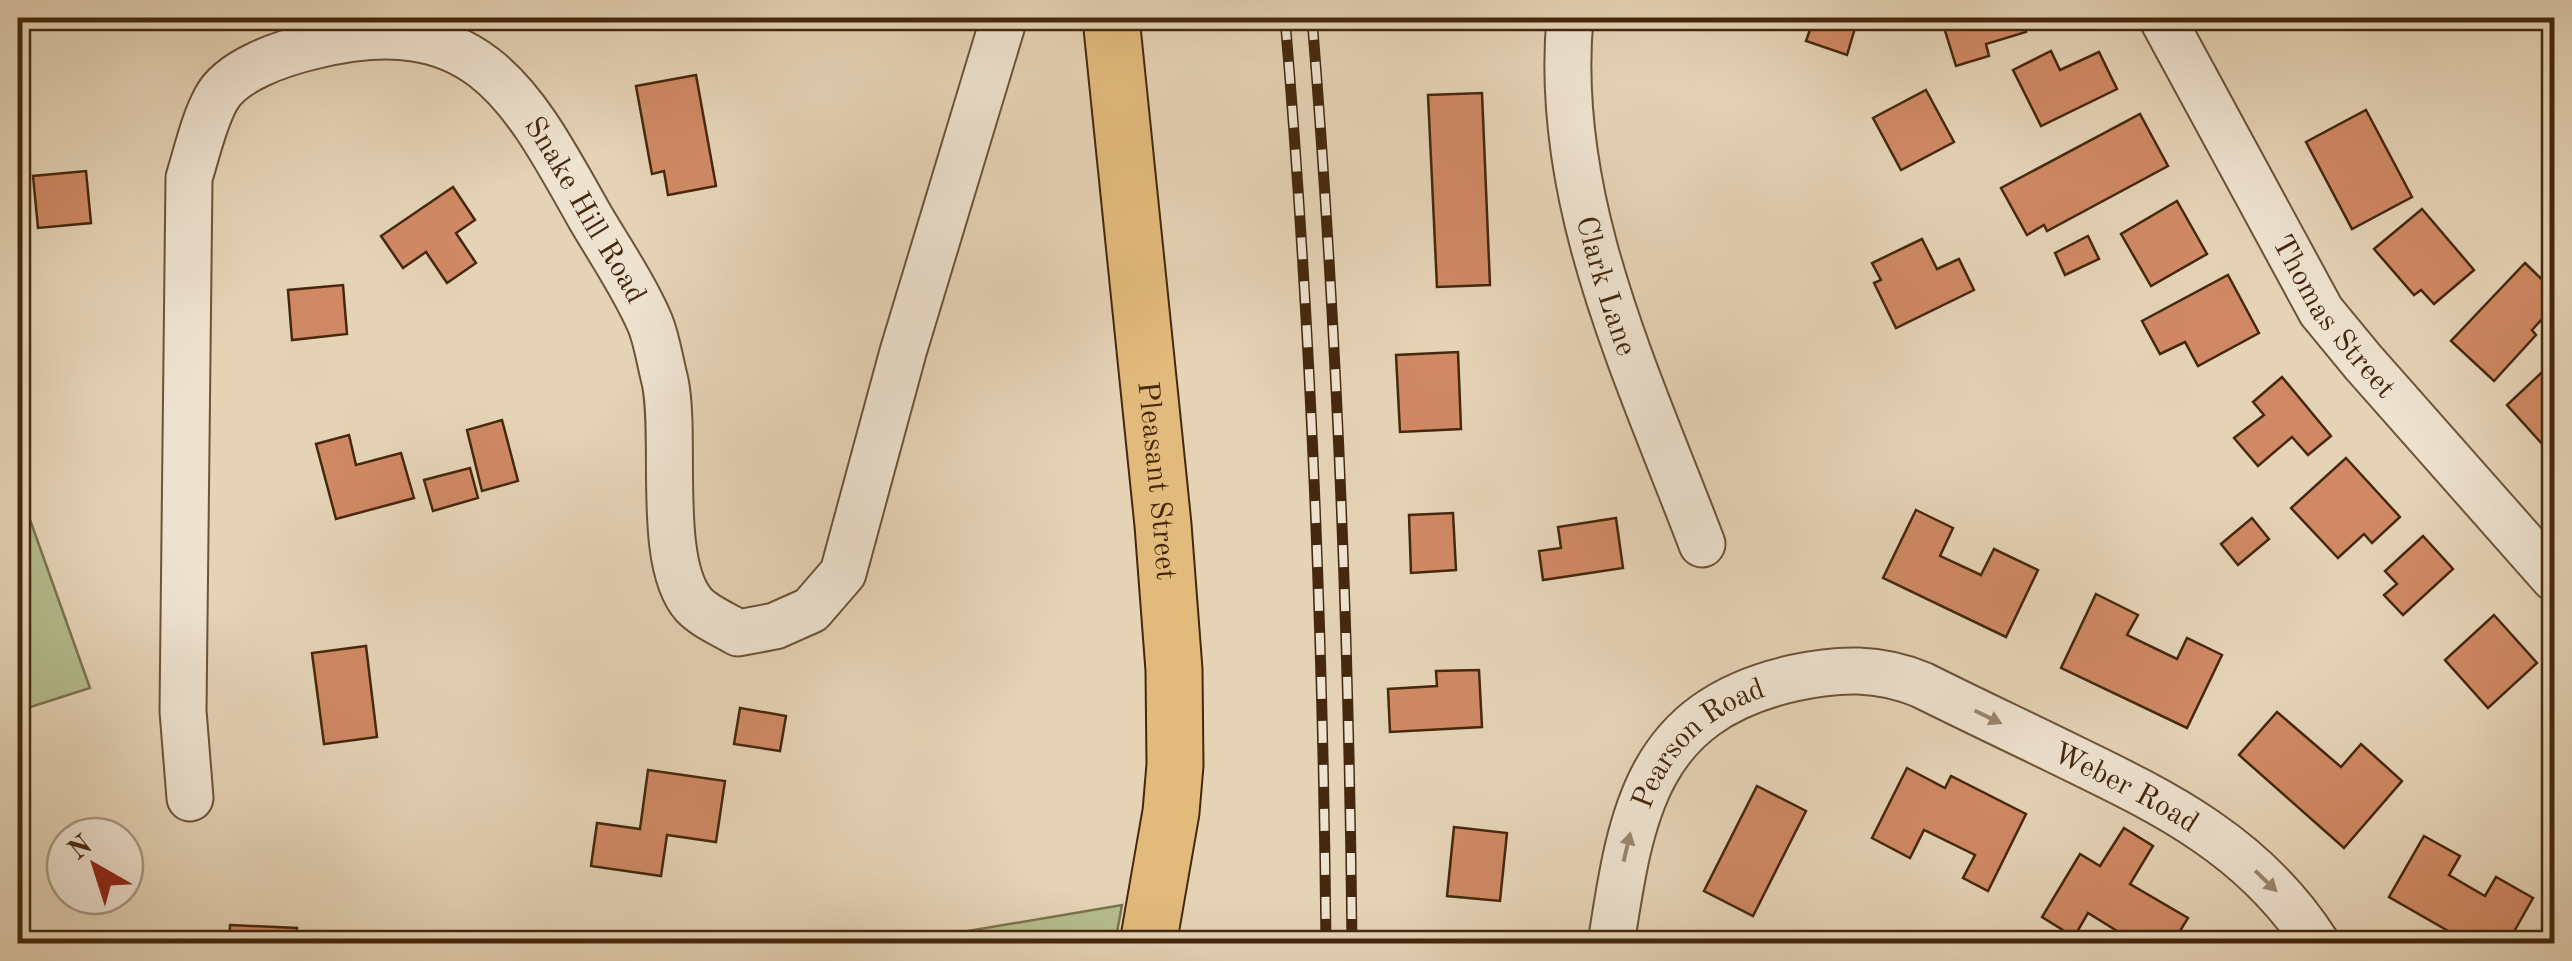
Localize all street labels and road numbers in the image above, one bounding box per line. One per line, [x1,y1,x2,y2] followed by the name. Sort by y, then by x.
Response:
[518,112,651,309] street label: Snake Hill Road
[1570,213,1641,360] street label: Clark Lane
[2266,231,2400,405] street label: Thomas Street
[1131,380,1180,581] street label: Pleasant Street
[1628,674,1769,813] street label: Pearson Road
[2048,738,2203,839] street label: Weber Road

